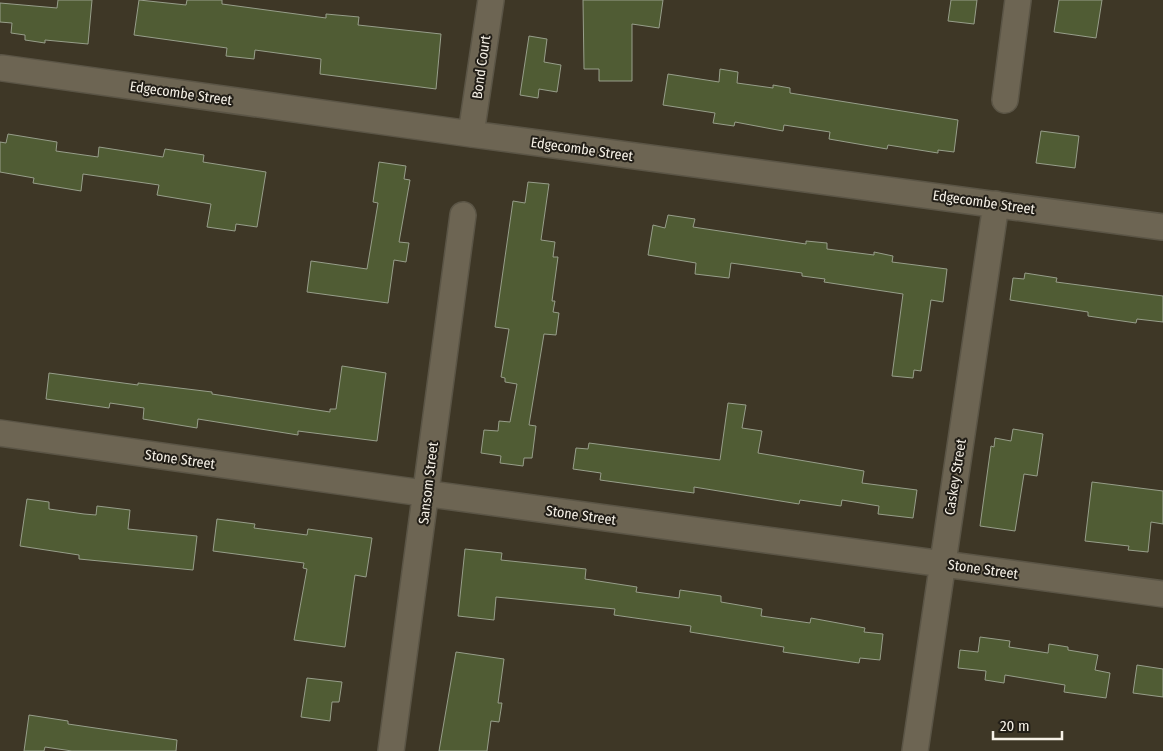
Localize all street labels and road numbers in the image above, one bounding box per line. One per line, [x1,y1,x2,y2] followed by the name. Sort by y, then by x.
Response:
[469,34,494,100] street label: Bond Court
[129,78,234,109] street label: Edgecombe Street
[530,134,635,165] street label: Edgecombe Street
[932,187,1037,218] street label: Edgecombe Street
[941,437,970,516] street label: Caskey Street
[415,440,442,525] street label: Sansom Street
[144,446,217,473] street label: Stone Street
[545,502,618,529] street label: Stone Street
[947,556,1020,583] street label: Stone Street

